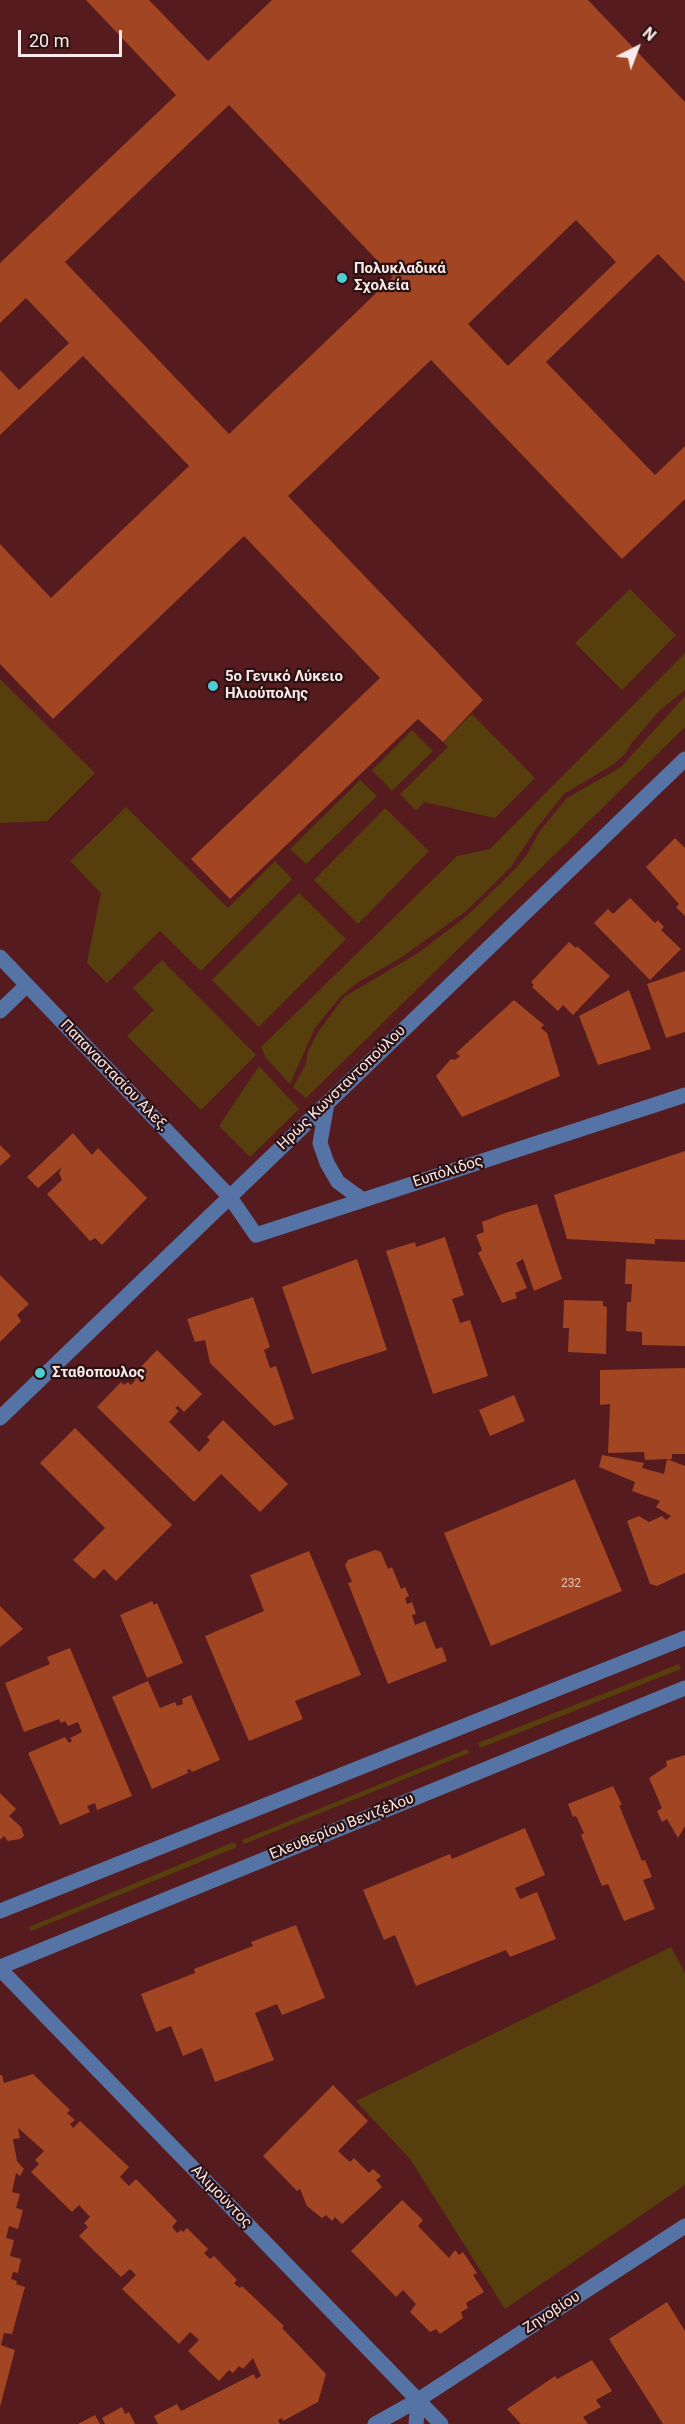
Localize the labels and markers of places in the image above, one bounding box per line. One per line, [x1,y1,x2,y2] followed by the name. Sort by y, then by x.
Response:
[354,260,446,295] place label: Πολυκλαδικά Σχολεία
[335,271,349,285] marker: Πολυκλαδικά Σχολεία
[225,668,343,703] place label: 5ο Γενικό Λύκειο Ηλιούπολης
[206,679,220,693] marker: 5ο Γενικό Λύκειο Ηλιούπολης
[52,1364,145,1382] place label: Σταθοπουλος
[33,1366,47,1380] marker: Σταθοπουλος

